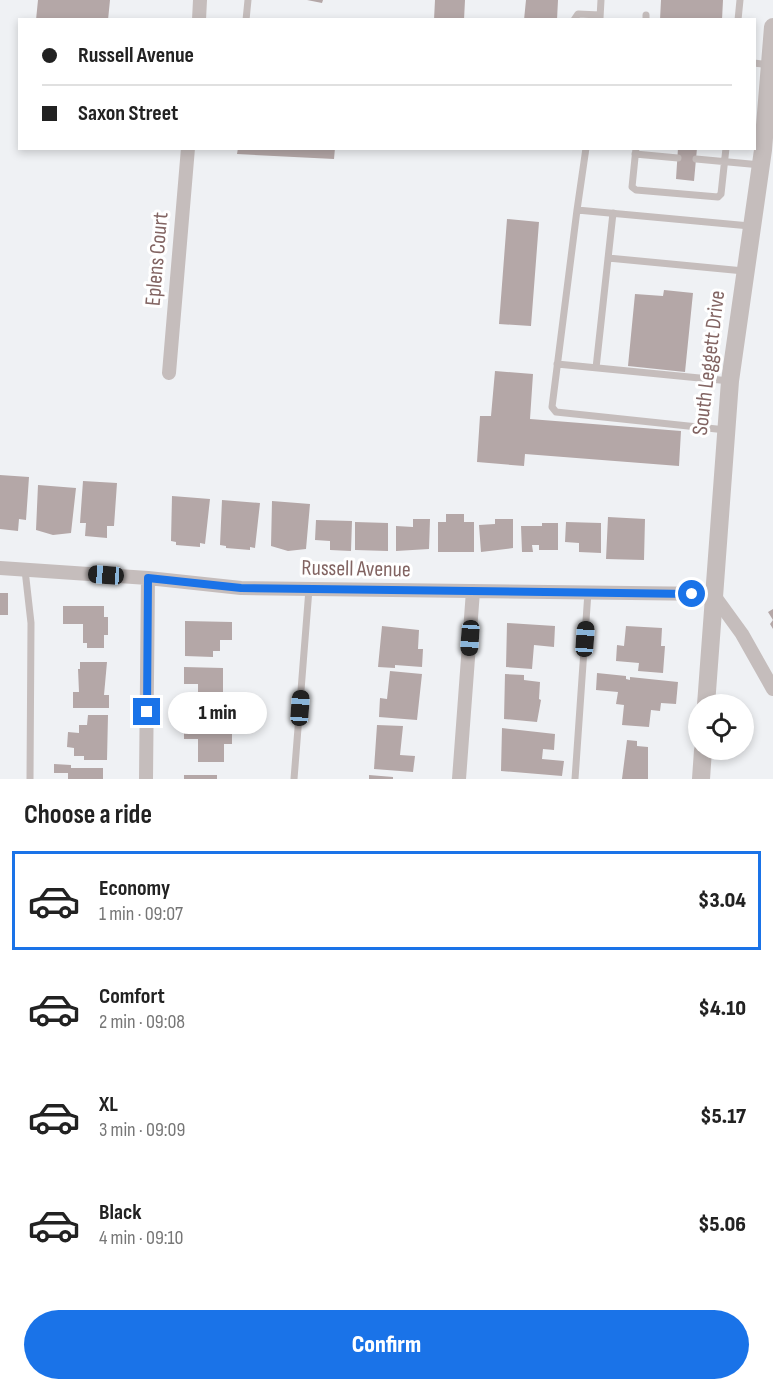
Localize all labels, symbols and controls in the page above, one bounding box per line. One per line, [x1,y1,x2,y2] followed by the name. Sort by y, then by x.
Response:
[78,42,194,69] text: Russell Avenue
[78,100,178,127] text: Saxon Street
[139,211,175,307] street label: Eplens Court
[687,289,731,437] street label: South Leggett Drive
[301,555,411,583] street label: Russell Avenue
[87,565,125,585] car
[678,580,705,607] route start
[460,619,480,657] car
[575,620,595,658] car
[290,689,310,727] car
[168,691,267,733] callout: 1 min
[688,694,754,760] map controls
[688,694,754,760] button: locate
[133,698,160,725] route end
[198,701,237,725] text: 1 min
[24,799,152,831] text: Choose a ride
[27,874,81,928] icon: car
[99,875,170,902] text: Economy
[698,887,746,914] text: $3.04
[99,902,183,926] text: 1 min · 09:07
[27,982,81,1036] icon: car
[99,983,165,1010] text: Comfort
[699,995,746,1022] text: $4.10
[99,1010,185,1034] text: 2 min · 09:08
[27,1090,81,1144] icon: car
[99,1091,118,1118] text: XL
[700,1103,746,1130] text: $5.17
[99,1118,185,1142] text: 3 min · 09:09
[27,1198,81,1252] icon: car
[99,1199,141,1226] text: Black
[698,1211,746,1238] text: $5.06
[99,1226,183,1250] text: 4 min · 09:10
[24,1310,749,1379] button: Confirm

